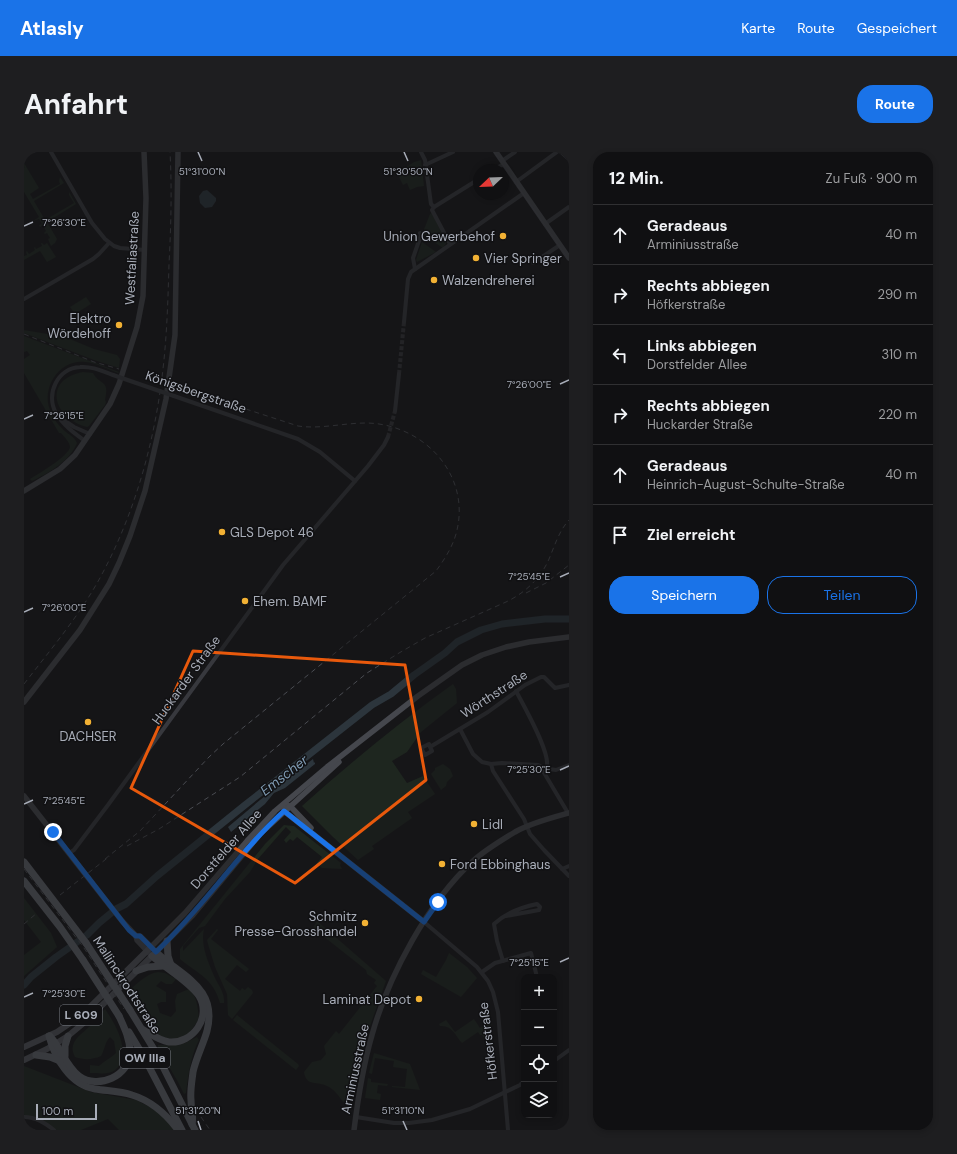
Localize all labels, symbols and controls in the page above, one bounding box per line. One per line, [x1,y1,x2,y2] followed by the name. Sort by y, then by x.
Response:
[20,16,84,41] text: Atlasly
[741,19,775,37] text: Karte
[797,19,835,37] text: Route
[857,19,937,37] text: Gespeichert
[857,85,933,123] button: Route
[24,86,128,123] text: Anfahrt
[473,164,509,200] north arrow
[179,165,225,178] text: 51°31'00"N
[383,165,433,178] text: 51°30'50"N
[609,167,664,189] text: 12 Min.
[826,170,917,187] text: Zu Fuß · 900 m
[121,211,143,305] street label: Westfaliastraße
[42,216,86,229] text: 7°26'30"E
[647,216,728,236] text: Geradeaus
[609,224,631,246] icon: ahead
[885,226,917,243] text: 40 m
[383,228,496,245] place label: Union Gewerbehof
[498,231,508,241] marker: Union Gewerbehof
[647,236,739,253] text: Arminiusstraße
[484,250,562,267] place label: Vier Springer
[471,253,481,263] marker: Vier Springer
[442,272,535,289] place label: Walzendreherei
[429,275,439,285] marker: Walzendreherei
[647,276,770,296] text: Rechts abbiegen
[609,284,631,306] icon: right
[878,286,917,303] text: 290 m
[647,296,725,313] text: Höfkerstraße
[47,310,112,342] place label: Elektro Wördehoff
[114,320,124,330] marker: Elektro Wördehoff
[647,336,757,356] text: Links abbiegen
[609,344,631,366] icon: left
[882,346,917,363] text: 310 m
[647,356,747,373] text: Dorstfelder Allee
[143,367,249,417] street label: Königsbergstraße
[507,378,552,391] text: 7°26'00"E
[647,396,770,416] text: Rechts abbiegen
[609,404,631,426] icon: right
[878,406,917,423] text: 220 m
[44,409,84,422] text: 7°26'15"E
[647,416,753,433] text: Huckarder Straße
[647,456,728,476] text: Geradeaus
[609,464,631,486] icon: ahead
[885,466,917,483] text: 40 m
[647,476,845,493] text: Heinrich-August-Schulte-Straße
[230,524,314,541] place label: GLS Depot 46
[609,524,631,546] icon: arrive
[647,525,736,545] text: Ziel erreicht
[217,527,227,537] marker: GLS Depot 46
[508,570,550,583] text: 7°25'45"E
[609,576,759,614] button: Speichern
[767,576,917,614] button: Teilen
[253,593,327,610] place label: Ehem. BAMF
[240,596,250,606] marker: Ehem. BAMF
[42,601,87,614] text: 7°26'00"E
[148,632,224,728] street label: Huckarder Straße
[457,666,531,722] street label: Wörthstraße
[83,717,93,727] marker: DACHSER
[59,728,117,745] place label: DACHSER
[256,750,312,799] water label: Emscher
[507,763,551,776] text: 7°25'30"E
[43,794,85,807] text: 7°25'45"E
[187,806,265,892] street label: Dorstfelder Allee
[482,816,503,833] place label: Lidl
[469,819,479,829] marker: Lidl
[44,823,62,841] route end
[450,856,551,873] place label: Ford Ebbinghaus
[437,859,447,869] marker: Ford Ebbinghaus
[429,893,447,911] route start
[234,908,357,940] place label: Schmitz Presse-Grosshandel
[360,918,370,928] marker: Schmitz Presse-Grosshandel
[89,933,165,1037] street label: Mallinckrodtstraße
[509,956,549,969] text: 7°25'15"E
[521,974,557,1118] map controls
[521,974,557,1010] button: +
[42,987,86,1000] text: 7°25'30"E
[322,991,411,1008] place label: Laminat Depot
[414,994,424,1004] marker: Laminat Depot
[475,1001,501,1081] street label: Höfkerstraße
[60,1005,102,1025] road number: L 609
[521,1010,557,1046] button: −
[337,1022,373,1116] street label: Arminiusstraße
[521,1046,557,1082] button: locate
[120,1048,170,1068] road number: OW IIIa
[521,1082,557,1118] button: layers
[36,1102,97,1121] scale bar
[42,1104,73,1118] text: 100 m
[175,1104,221,1117] text: 51°31'20"N
[382,1104,425,1117] text: 51°31'10"N

